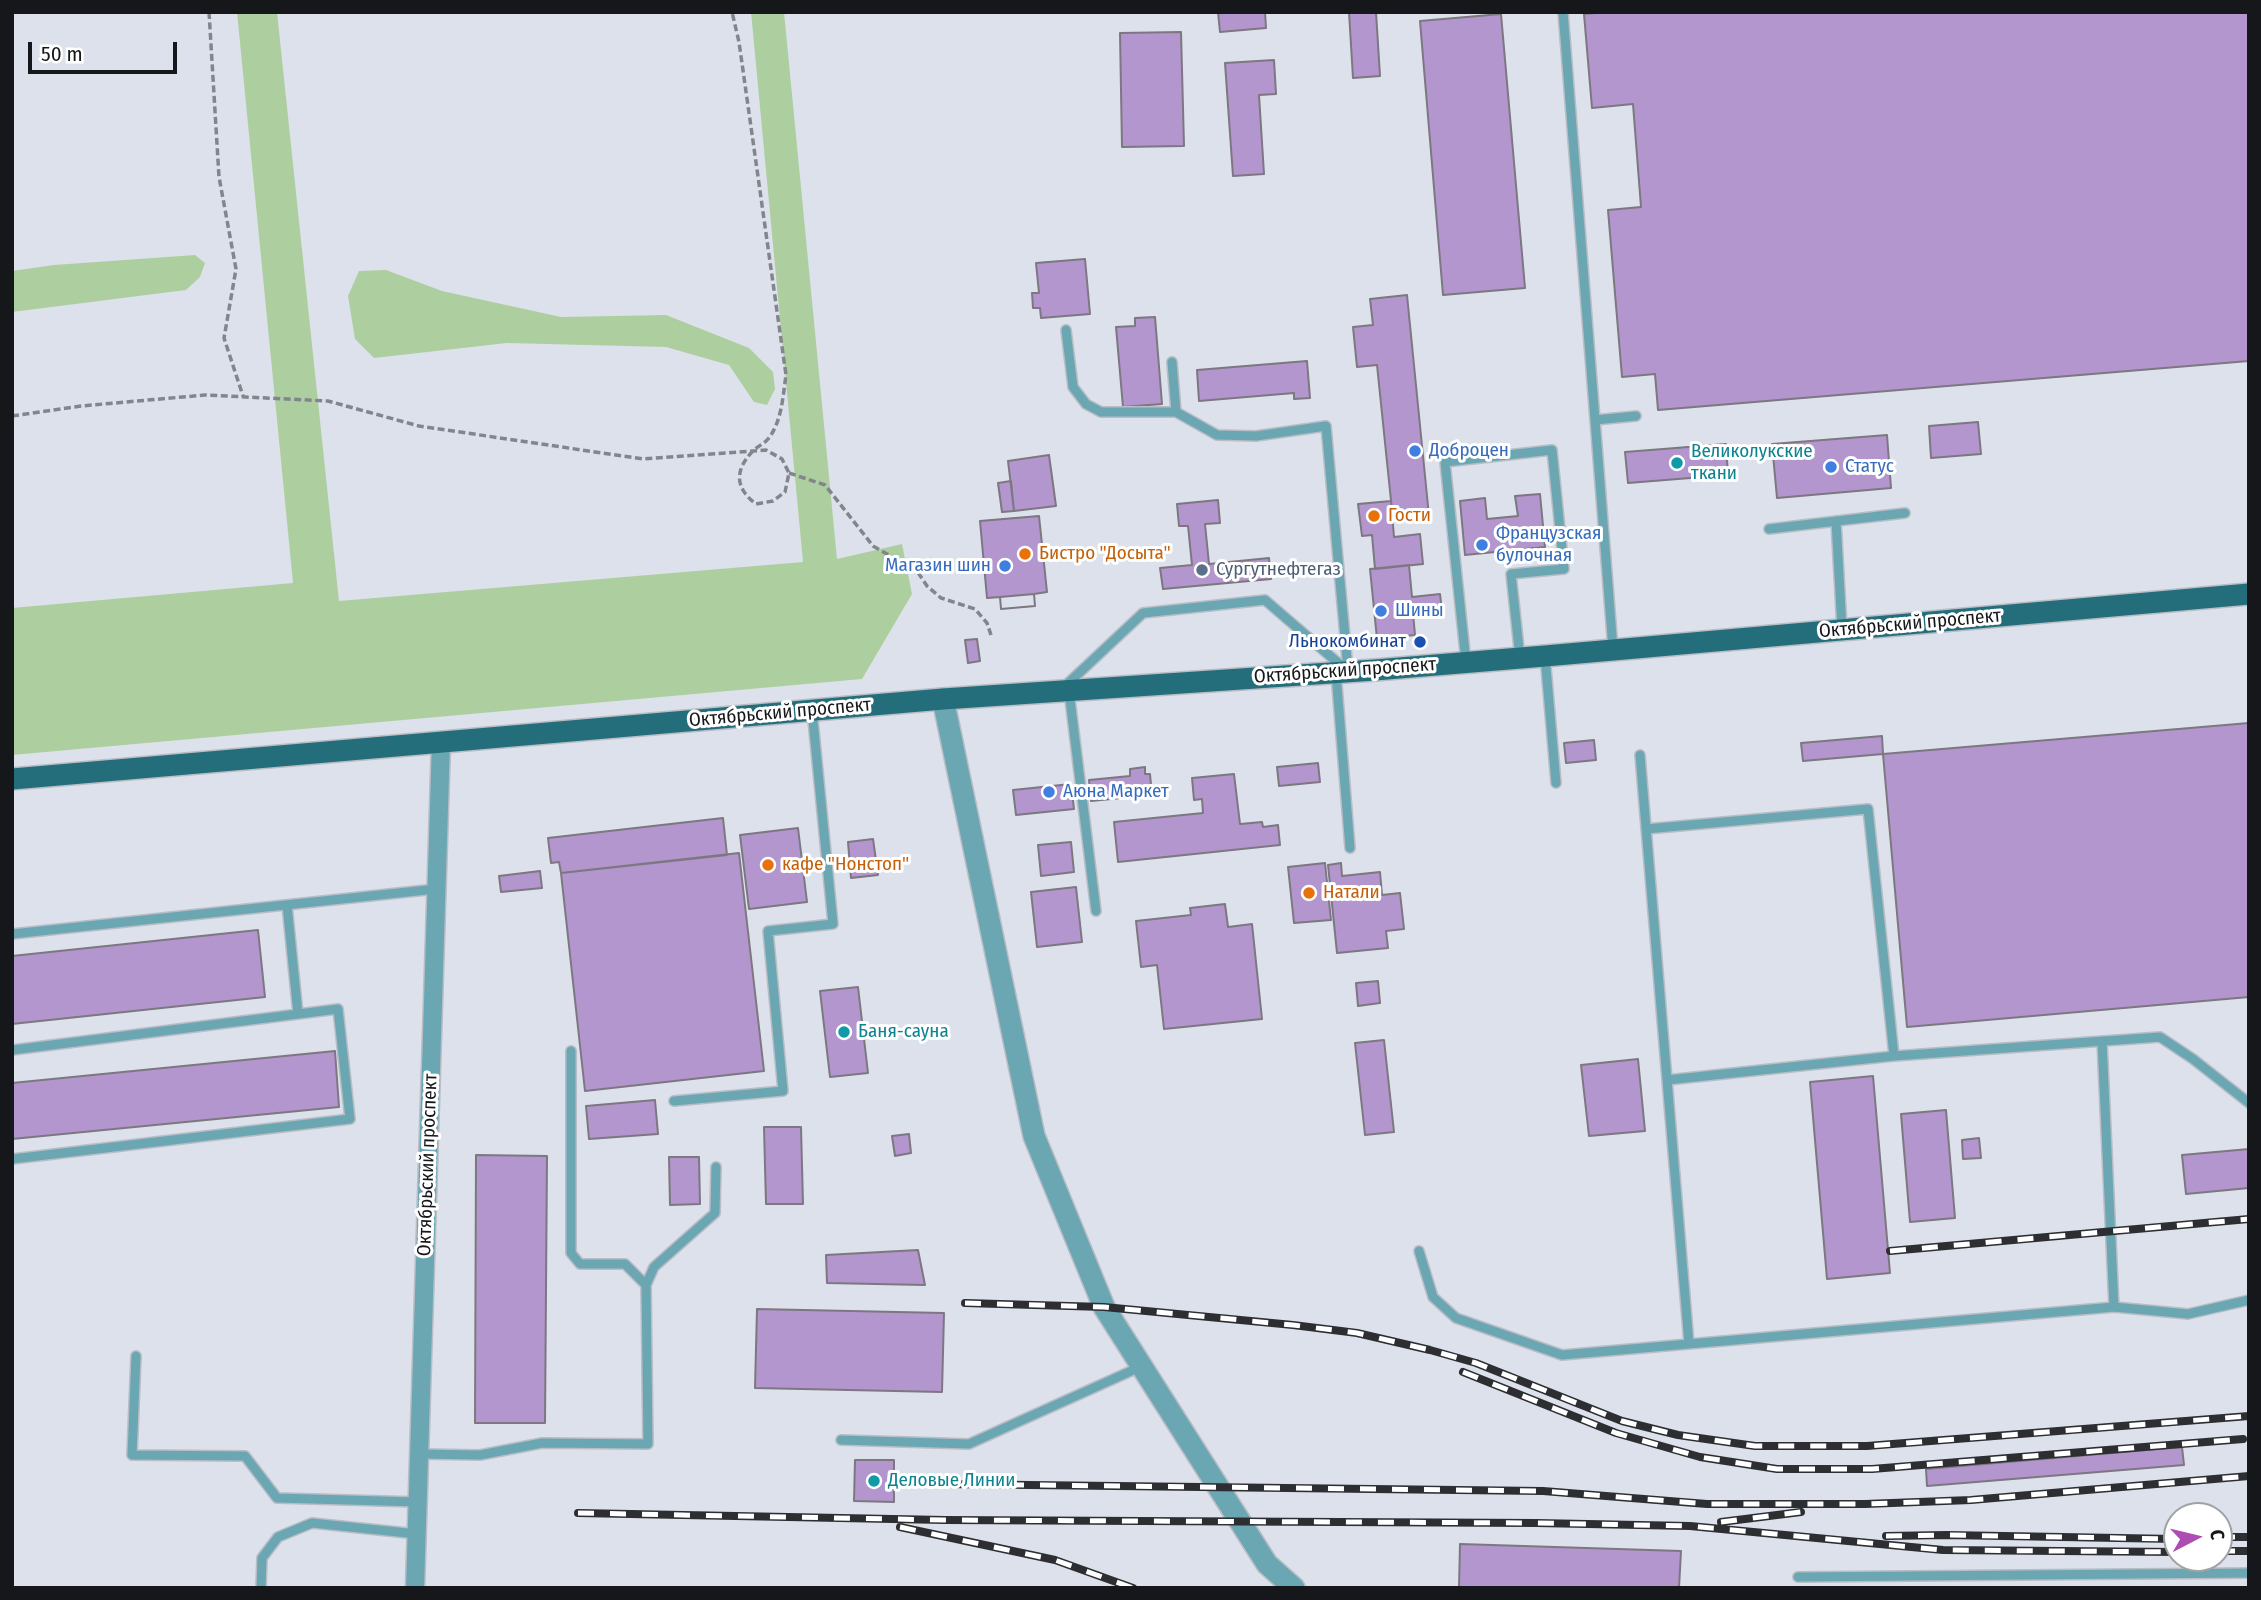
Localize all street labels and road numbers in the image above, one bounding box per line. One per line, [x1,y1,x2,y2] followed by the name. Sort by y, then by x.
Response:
[1818,605,2002,643] street label: Октябрьский проспект
[1253,653,1437,689] street label: Октябрьский проспект
[688,694,872,732] street label: Октябрьский проспект
[413,1073,443,1257] street label: Октябрьский проспект

